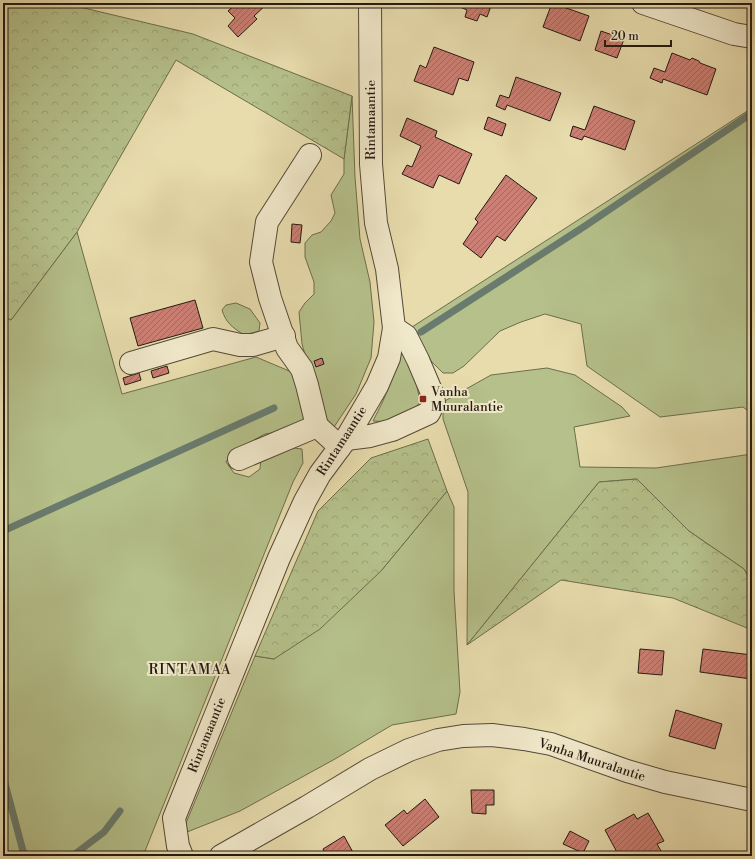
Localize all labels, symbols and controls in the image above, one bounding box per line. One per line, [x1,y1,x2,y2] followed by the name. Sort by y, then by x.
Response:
[605,22,671,48] scale bar
[611,29,639,44] text: 20 m
[363,79,379,160] street label: Rintamaantie
[430,384,504,415] place label: Vanha Muuralantie
[418,394,428,404] marker: Vanha Muuralantie
[313,403,371,479] street label: Rintamaantie
[149,661,232,679] district label: RINTAMAA
[185,694,230,775] street label: Rintamaantie
[536,735,648,785] street label: Vanha Muuralantie

